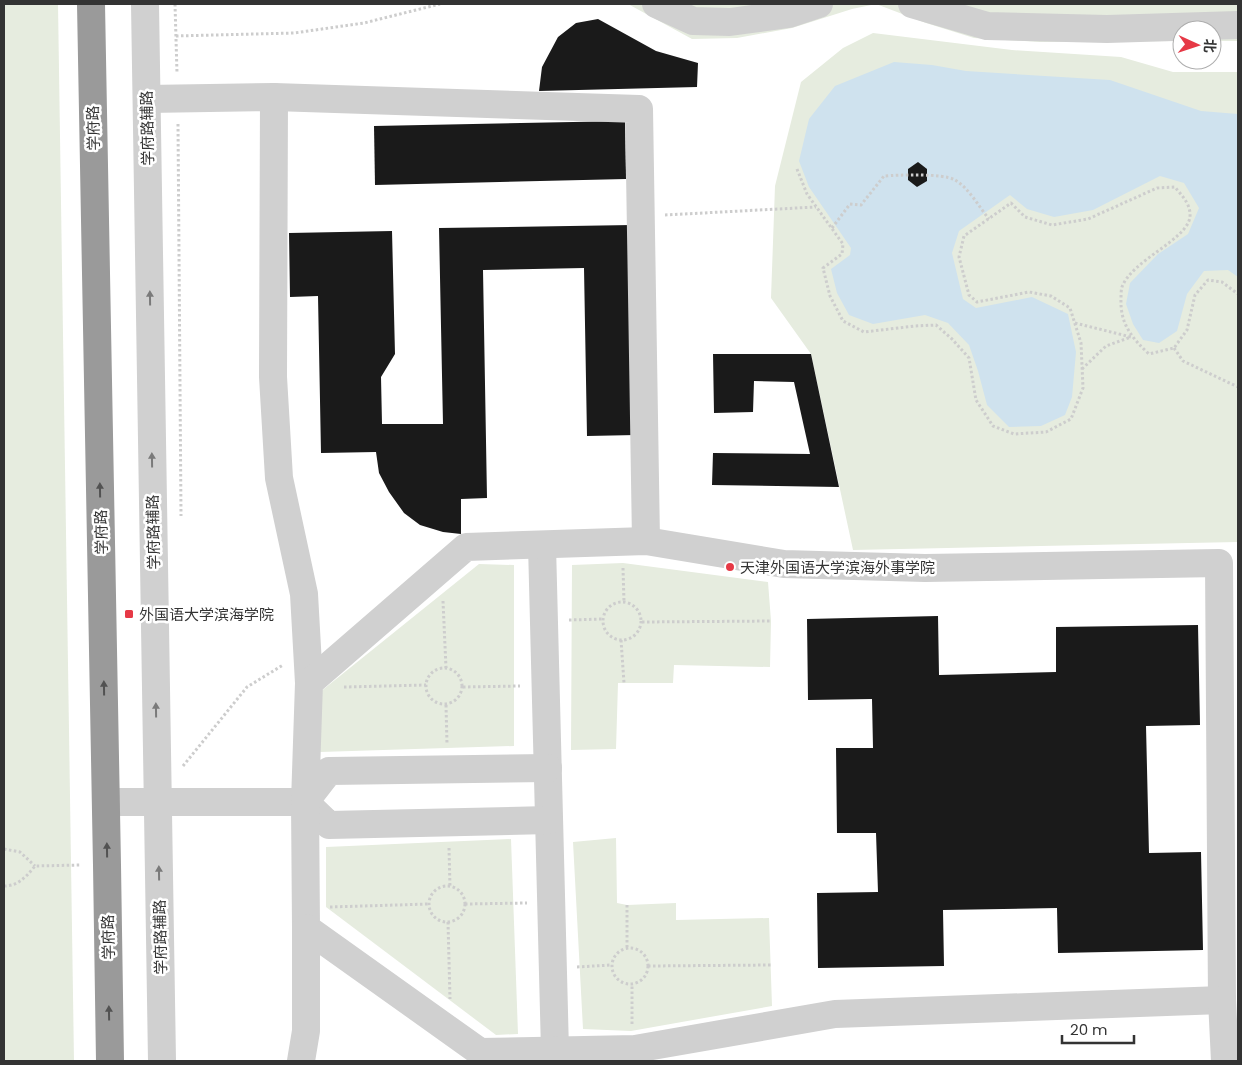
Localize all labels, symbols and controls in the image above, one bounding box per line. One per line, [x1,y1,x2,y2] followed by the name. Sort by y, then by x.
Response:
[1172,20,1222,70] north arrow
[1200,38,1220,53] text: 北
[136,90,158,166] street label: 学府路辅路
[82,105,104,151] street label: 学府路
[146,289,154,305] one-way arrow
[148,452,156,468] one-way arrow
[96,482,104,498] one-way arrow
[142,494,164,570] street label: 学府路辅路
[90,509,112,555] street label: 学府路
[740,557,935,578] place label: 天津外国语大学滨海外事学院
[724,561,736,573] marker: 天津外国语大学滨海外事学院
[139,604,274,625] place label: 外国语大学滨海学院
[123,608,135,620] marker: 外国语大学滨海学院
[100,679,108,695] one-way arrow
[152,702,160,718] one-way arrow
[103,842,111,858] one-way arrow
[155,864,163,880] one-way arrow
[149,899,171,975] street label: 学府路辅路
[97,914,119,960] street label: 学府路
[105,1004,113,1020] one-way arrow
[1062,1012,1134,1044] scale bar
[1070,1019,1108,1040] text: 20 m

